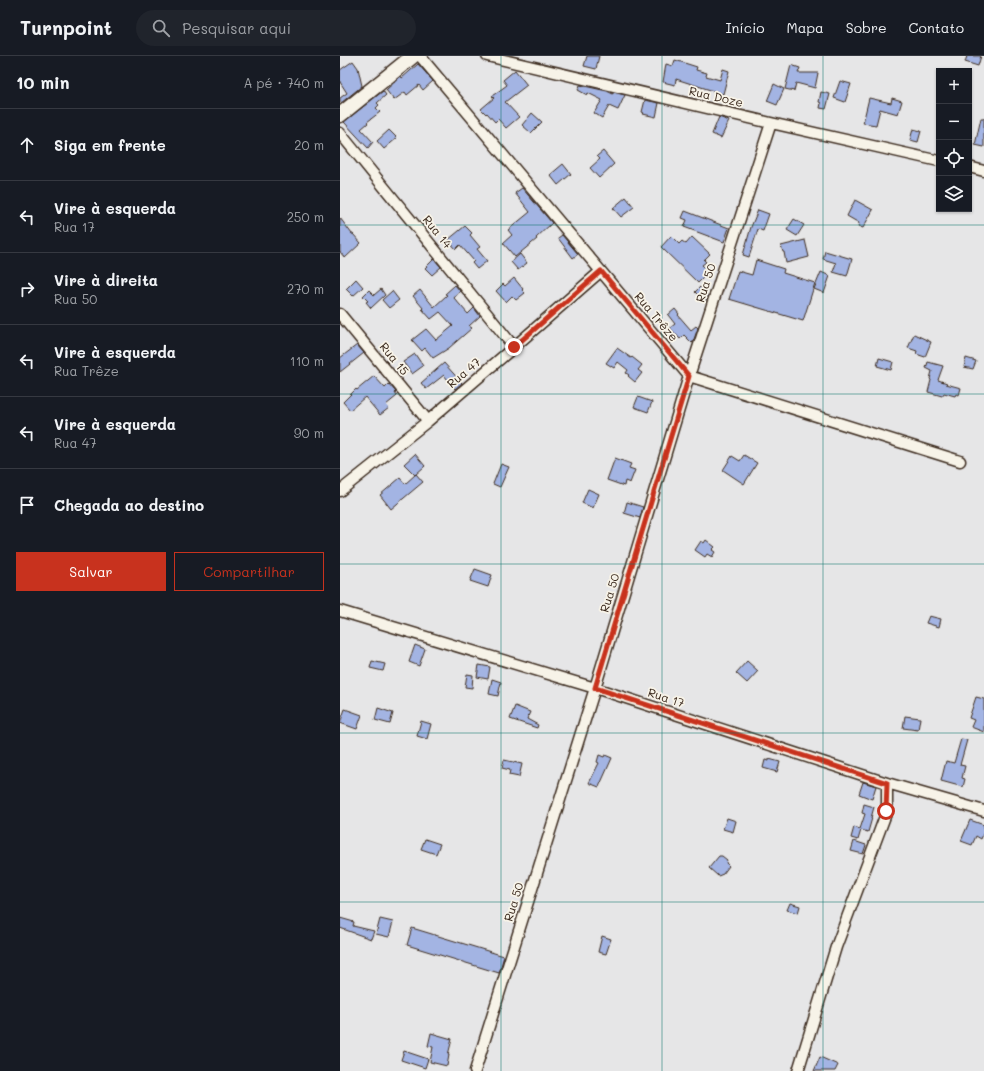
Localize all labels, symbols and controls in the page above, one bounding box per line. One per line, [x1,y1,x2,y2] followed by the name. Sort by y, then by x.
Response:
[136,10,416,46] search box
[20,15,112,40] text: Turnpoint
[150,17,172,39] icon: search
[182,18,291,38] text: Pesquisar aqui
[725,18,765,37] text: Início
[787,18,824,37] text: Mapa
[846,18,887,37] text: Sobre
[909,18,964,37] text: Contato
[936,68,972,212] map controls
[936,68,972,104] button: +
[16,71,70,93] text: 10 min
[243,74,324,91] text: A pé · 740 m
[688,82,745,110] street label: Rua Doze
[936,104,972,140] button: −
[16,134,38,156] icon: ahead
[54,135,166,155] text: Siga em frente
[294,136,324,153] text: 20 m
[936,140,972,176] button: locate
[936,176,972,212] button: layers
[54,198,176,218] text: Vire à esquerda
[16,206,38,228] icon: left
[287,208,324,225] text: 250 m
[420,212,456,251] street label: Rua 14
[54,218,95,235] text: Rua 17
[691,261,719,304] street label: Rua 50
[54,270,158,290] text: Vire à direita
[16,278,38,300] icon: right
[287,280,324,297] text: 270 m
[631,288,682,344] street label: Rua Trêze
[54,290,97,307] text: Rua 50
[505,338,523,356] route end
[377,339,413,378] street label: Rua 15
[54,342,176,362] text: Vire à esquerda
[16,350,38,372] icon: left
[290,352,324,369] text: 110 m
[443,353,484,391] street label: Rua 47
[54,362,119,379] text: Rua Trêze
[54,414,176,434] text: Vire à esquerda
[16,422,38,444] icon: left
[294,424,324,441] text: 90 m
[54,434,97,451] text: Rua 47
[16,494,38,516] icon: arrive
[54,495,204,515] text: Chegada ao destino
[16,552,166,591] button: Salvar
[174,552,324,591] button: Compartilhar
[596,571,623,614] street label: Rua 50
[646,684,687,711] street label: Rua 17
[877,802,895,820] route start
[500,880,527,923] street label: Rua 50

